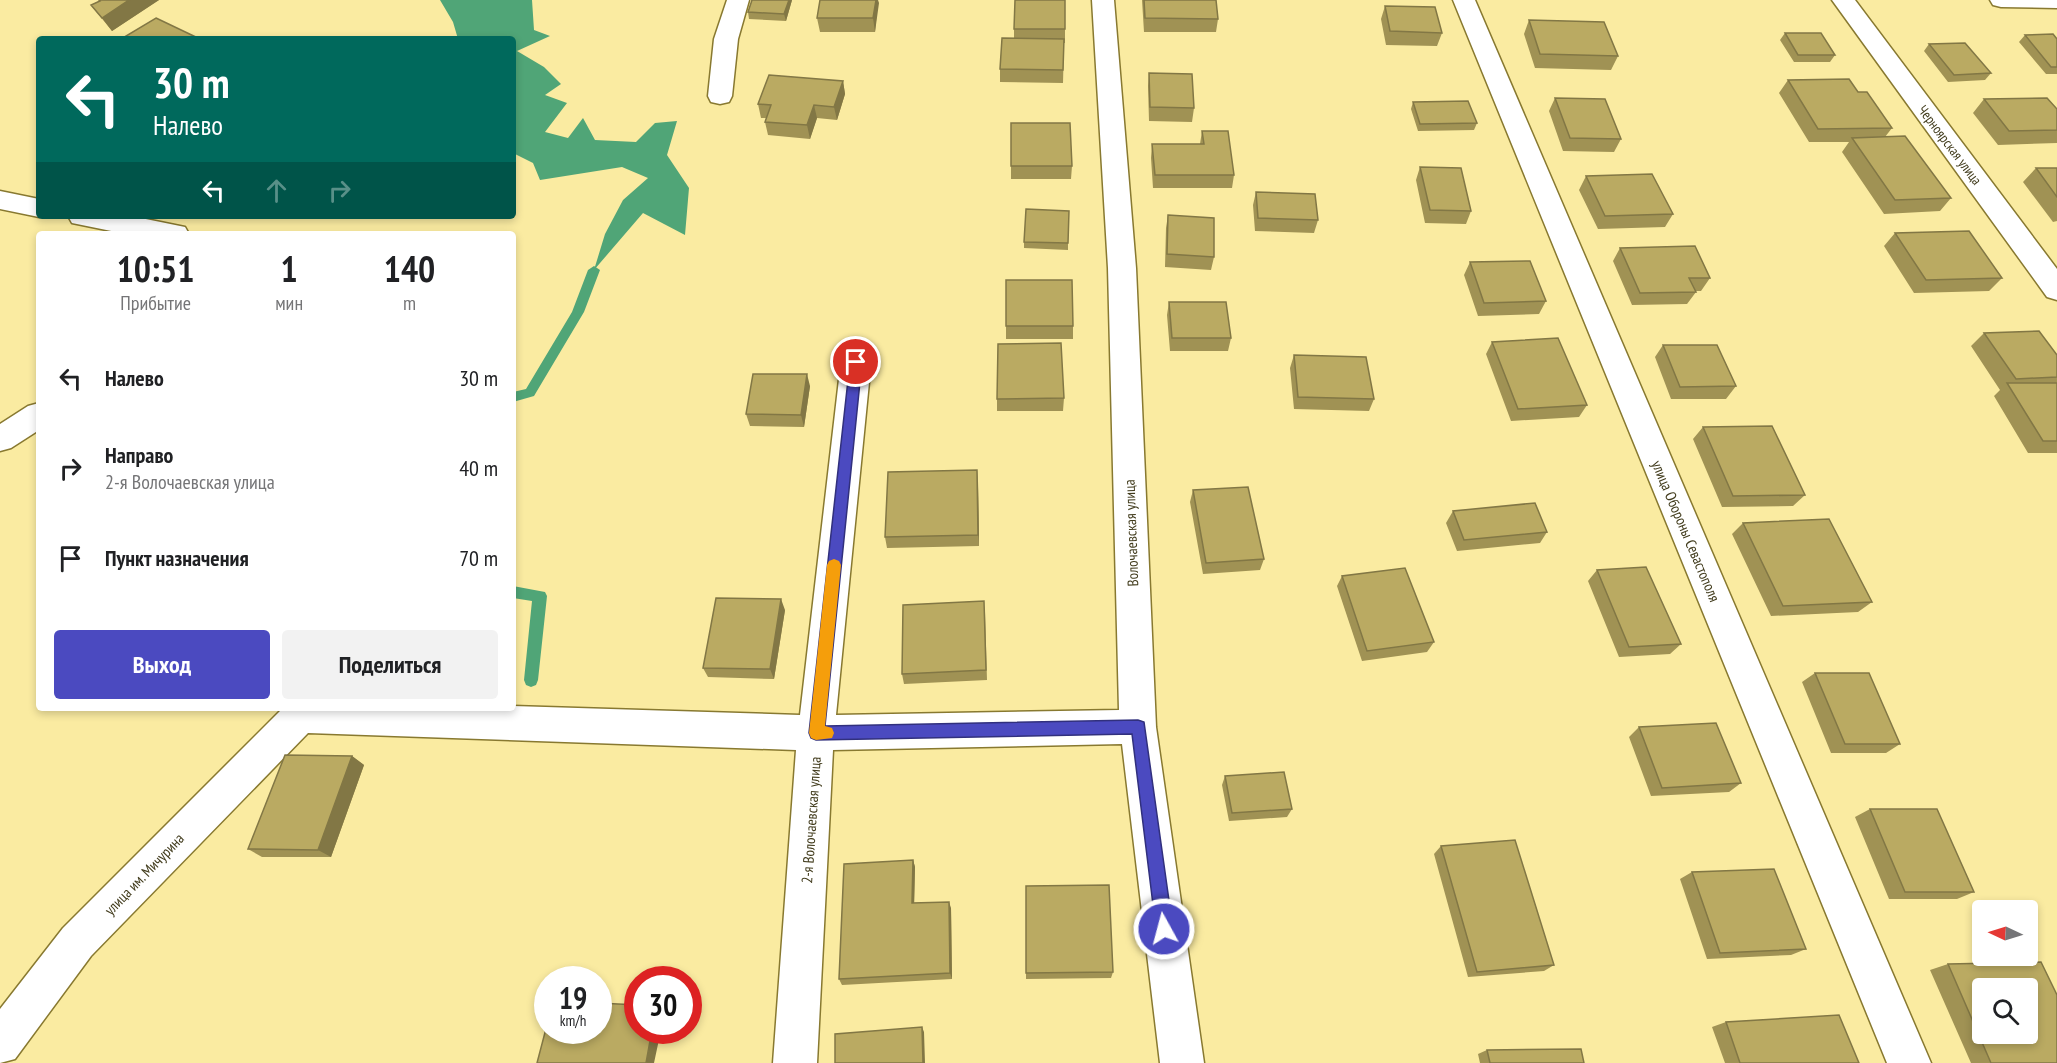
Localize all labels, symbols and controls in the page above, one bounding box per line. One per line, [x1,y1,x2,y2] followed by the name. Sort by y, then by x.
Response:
[153,55,230,110] text: 30 m
[54,60,132,138] icon: left
[1914,102,1986,188] street label: Черноярская улица
[153,108,223,142] text: Налево
[197,174,230,207] icon: left
[260,174,293,207] icon: ahead
[323,174,356,207] icon: right
[117,245,195,292] text: 10:51
[281,245,298,292] text: 1
[384,245,435,292] text: 140
[120,290,191,316] text: Прибытие
[275,290,303,316] text: мин
[403,290,416,316] text: m
[830,336,881,387] pin
[839,345,872,378] icon: arrive
[54,362,87,395] icon: left
[105,364,164,392] text: Налево
[459,364,498,392] text: 30 m
[105,441,173,469] text: Направо
[54,452,87,485] icon: right
[459,454,498,482] text: 40 m
[1648,457,1724,605] street label: улица Обороны Севастополя
[105,469,275,495] text: 2-я Волочаевская улица
[1120,479,1142,587] street label: Волочаевская улица
[54,542,87,575] icon: arrive
[105,544,249,572] text: Пункт назначения
[459,544,498,572] text: 70 m
[54,630,270,699] button: Выход
[282,630,498,699] button: Поделиться
[797,756,825,884] street label: 2-я Волочаевская улица
[100,829,188,919] street label: улица им. Мичурина
[1132,897,1196,961] position arrow
[1972,900,2038,966] north arrow
[1972,900,2038,1044] map controls
[624,966,702,1044] speed limit sign: 30
[559,978,587,1017] text: 19
[1972,978,2038,1044] button: search
[560,1011,586,1030] text: km/h

